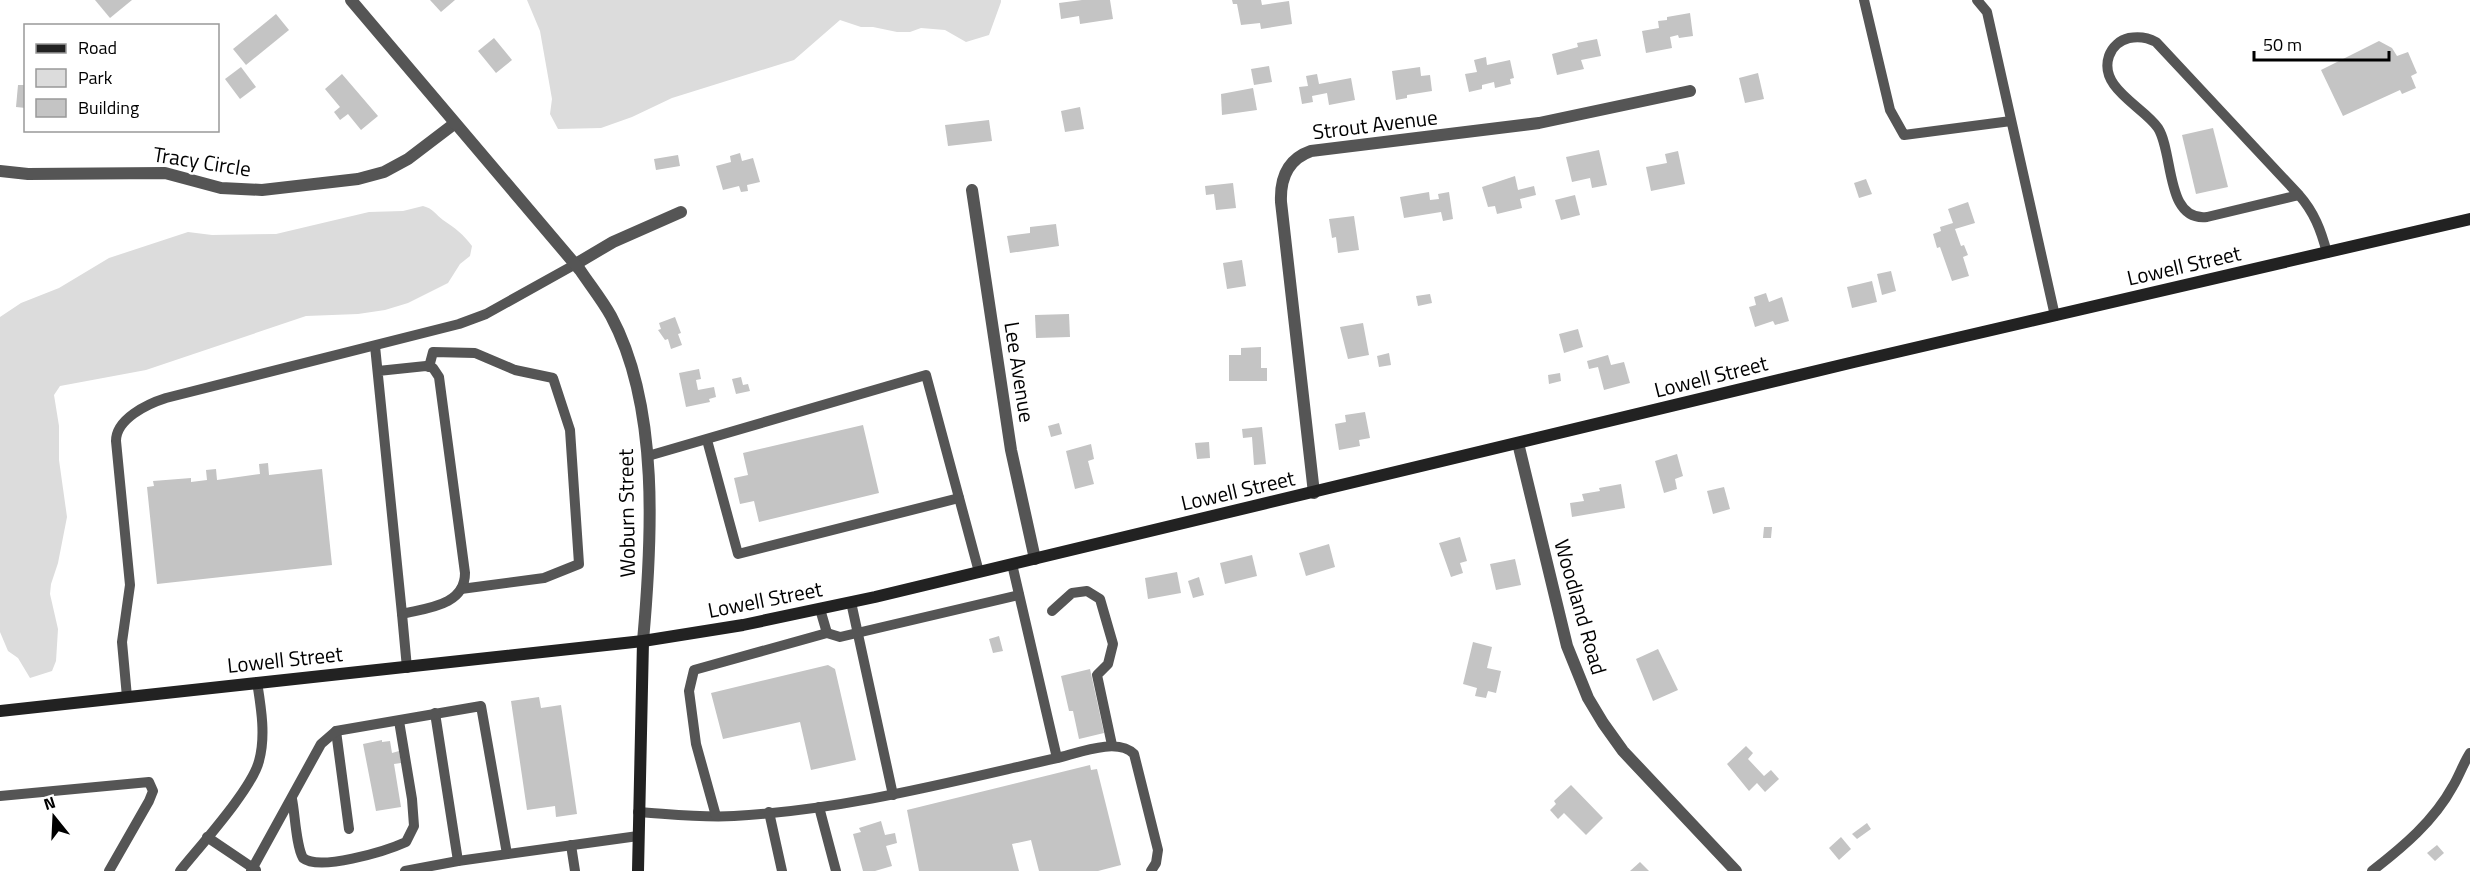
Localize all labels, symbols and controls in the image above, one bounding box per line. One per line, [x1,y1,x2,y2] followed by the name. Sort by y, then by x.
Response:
[24,24,219,132] legend
[2254,24,2389,62] scale bar
[2263,31,2302,58] text: 50 m
[78,34,117,61] text: Road
[78,64,113,91] text: Park
[78,94,139,121] text: Building
[1311,100,1439,148] street label: Strout Avenue
[151,137,253,185] street label: Tracy Circle
[2124,236,2244,294] street label: Lowell Street
[996,319,1044,424] street label: Lee Avenue
[1651,346,1771,406] street label: Lowell Street
[609,448,643,578] street label: Woburn Street
[1178,461,1298,519] street label: Lowell Street
[1546,535,1616,678] street label: Woodland Road
[705,572,825,626] street label: Lowell Street
[226,637,345,681] street label: Lowell Street
[24,787,84,847] north arrow
[40,790,58,816] text: N

